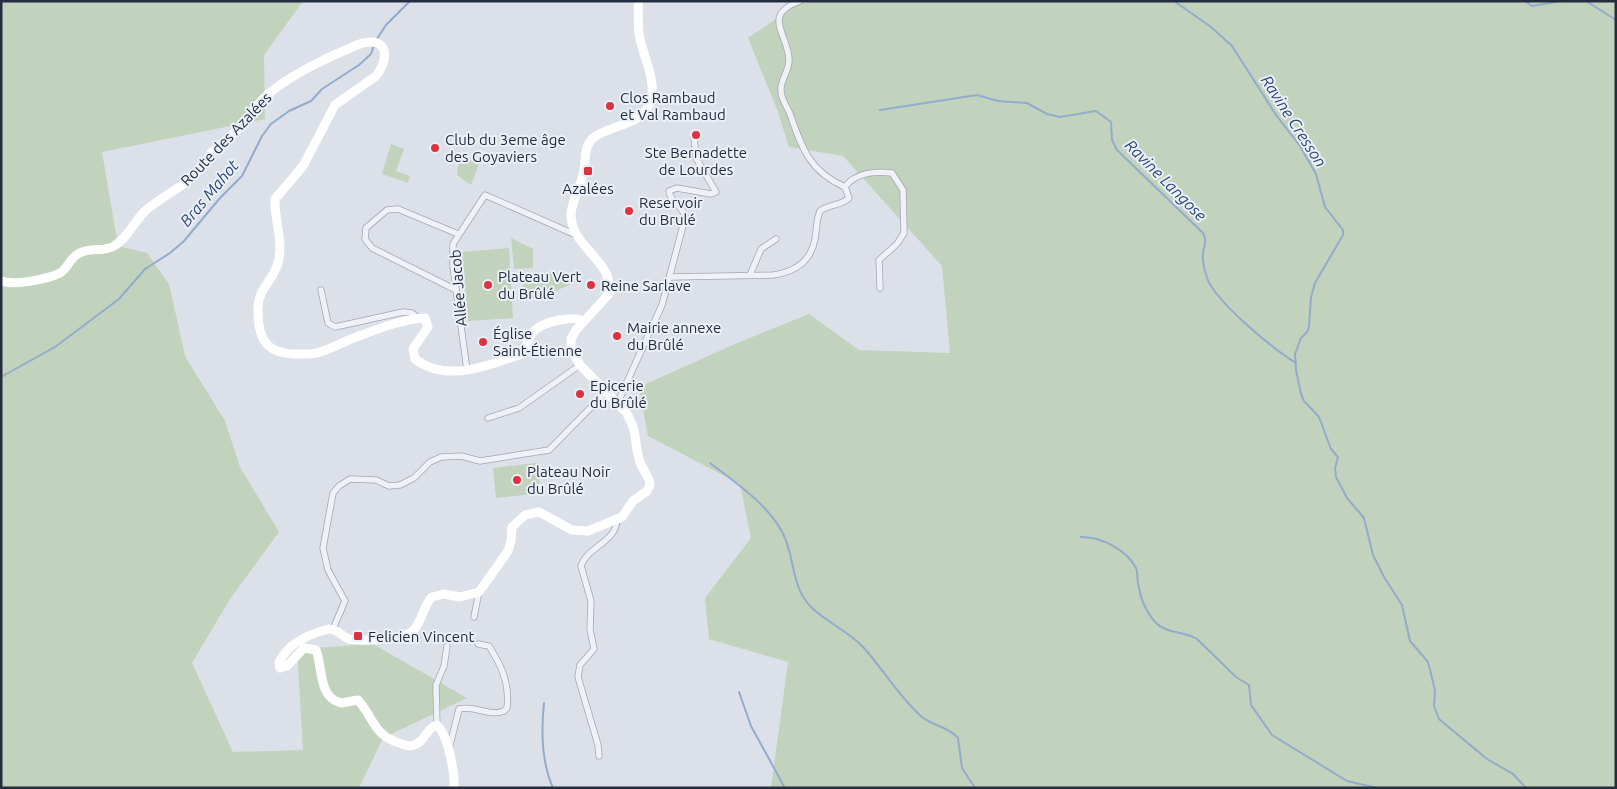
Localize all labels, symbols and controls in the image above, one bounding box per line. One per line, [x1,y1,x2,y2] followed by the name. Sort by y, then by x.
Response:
[1258,72,1330,170] water label: Ravine Cresson
[177,89,275,189] street label: Route des Azalées
[620,89,726,123] place label: Clos Rambaud et Val Rambaud
[604,100,616,112] marker: Clos Rambaud et Val Rambaud
[690,129,702,141] marker: Ste Bernadette de Lourdes
[445,131,566,165] place label: Club du 3eme âge des Goyaviers
[1122,136,1210,224] water label: Ravine Langose
[429,142,441,154] marker: Club du 3eme âge des Goyaviers
[645,144,747,178] place label: Ste Bernadette de Lourdes
[176,156,242,230] water label: Bras Mahot
[582,165,594,177] marker: Azalées
[562,180,614,197] place label: Azalées
[639,194,703,228] place label: Reservoir du Brulé
[623,205,635,217] marker: Reservoir du Brulé
[446,249,470,327] street label: Allée Jacob
[498,268,581,302] place label: Plateau Vert du Brûlé
[601,277,691,294] place label: Reine Sarlave
[482,279,494,291] marker: Plateau Vert du Brûlé
[585,279,597,291] marker: Reine Sarlave
[627,319,721,353] place label: Mairie annexe du Brûlé
[493,325,582,359] place label: Église Saint-Étienne
[611,330,623,342] marker: Mairie annexe du Brûlé
[477,336,489,348] marker: Église Saint-Étienne
[590,377,647,411] place label: Epicerie du Brûlé
[574,388,586,400] marker: Epicerie du Brûlé
[527,463,611,497] place label: Plateau Noir du Brûlé
[511,474,523,486] marker: Plateau Noir du Brûlé
[368,628,475,645] place label: Felicien Vincent
[352,630,364,642] marker: Felicien Vincent

